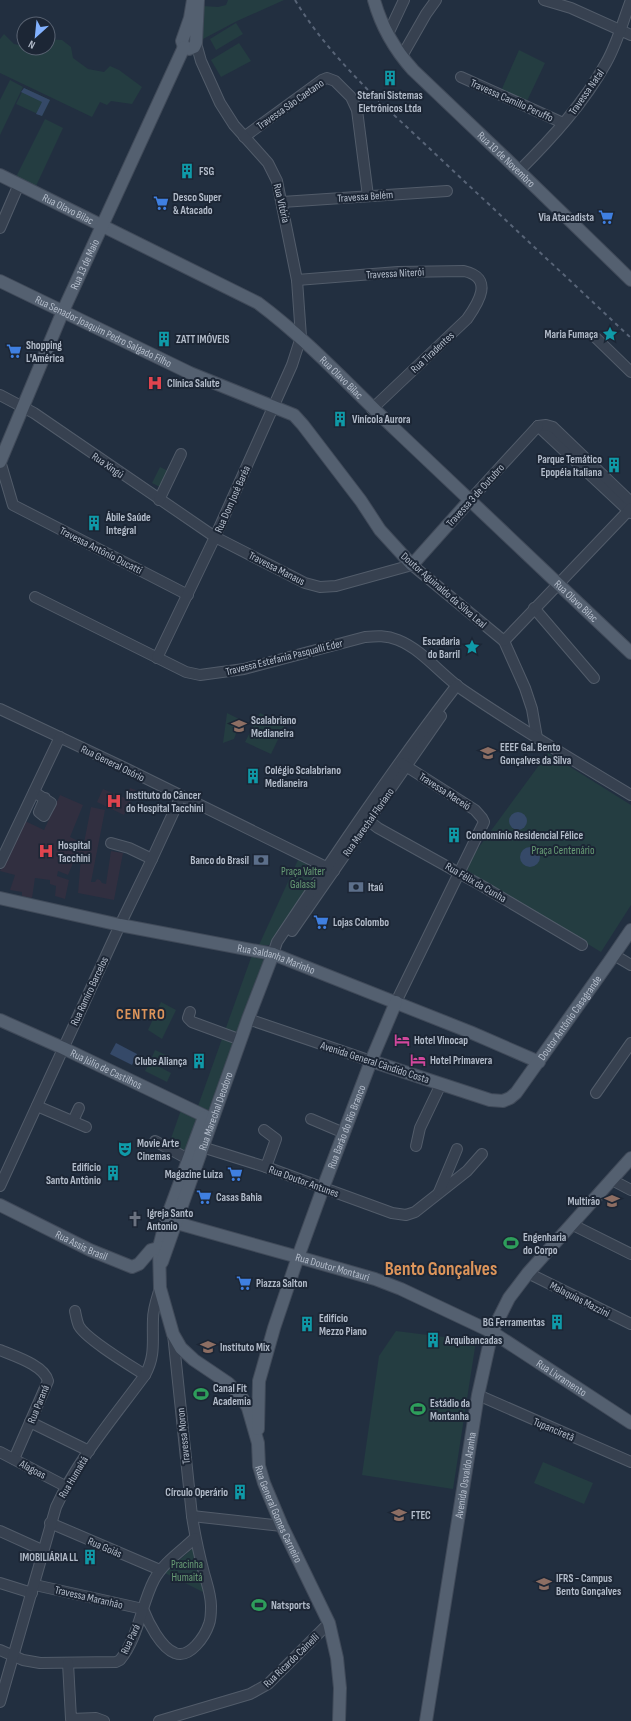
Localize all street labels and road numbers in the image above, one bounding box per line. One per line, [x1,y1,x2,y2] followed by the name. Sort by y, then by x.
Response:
[566,67,607,118] street label: Travessa Natal
[254,76,327,132] street label: Travessa São Caetano
[468,76,556,125] street label: Travessa Camillo Peruffo
[475,129,538,190] street label: Rua 10 de Novembro
[271,182,292,224] street label: Rua Vitória
[337,188,393,205] street label: Travessa Belém
[40,191,96,227] street label: Rua Olavo Bilac
[68,237,102,292] street label: Rua 13 de Maio
[366,265,424,282] street label: Travessa Niterói
[33,293,174,370] street label: Rua Senador Joaquim Pedro Salgado Filho
[408,329,457,376] street label: Rua Tiradentes
[317,354,366,402] street label: Rua Olavo Bilac
[89,450,127,481] street label: Rua Xingú
[444,461,507,530] street label: Travessa 3 de Outubro
[212,464,253,535] street label: Rua Dom José Baréa
[57,524,144,577] street label: Travessa Antônio Ducatti
[246,549,307,588] street label: Travessa Manaus
[398,550,489,631] street label: Doutor Aguinaldo da Silva Leal
[551,577,601,625] street label: Rua Olavo Bilac
[224,637,344,678] street label: Travessa Estefania Pasqualli Eder
[79,742,147,785] street label: Rua General Osório
[416,770,473,813] street label: Travessa Maceió
[340,785,397,859] street label: Rua Marechal Floriano
[443,860,509,905] street label: Rua Félix da Cunha
[236,941,317,977] street label: Rua Saldanha Marinho
[68,955,111,1028] street label: Rua Ramiro Barcelos
[535,973,604,1063] street label: Doutor Antônio Casagrande
[318,1038,431,1086] street label: Avenida General Cândido Costa
[68,1046,144,1092] street label: Rua Júlio de Castilhos
[196,1070,236,1152] street label: Rua Marechal Deodoro
[325,1083,369,1171] street label: Rua Barão do Rio Branco
[267,1163,341,1200] street label: Rua Doutor Antunes
[53,1228,109,1263] street label: Rua Assis Brasil
[294,1251,371,1284] street label: Rua Doutor Montauri
[548,1279,612,1320] street label: Malaquias Mazzini
[534,1357,589,1399] street label: Rua Livramento
[25,1383,52,1425] street label: Rua Paraná
[174,1407,193,1465] street label: Travessa Moron
[531,1415,576,1444] street label: Tupanciretã
[452,1431,479,1520] street label: Avenida Osvaldo Aranha
[56,1454,91,1501] street label: Rua Humaitá
[16,1457,48,1482] street label: Alagoas
[252,1464,305,1565] street label: Rua General Gomes Carneiro
[86,1534,124,1560] street label: Rua Goiás
[54,1583,125,1612] street label: Travessa Maranhão
[118,1622,143,1656] street label: Rua Pará
[261,1631,322,1690] street label: Rua Ricardo Cainelli

